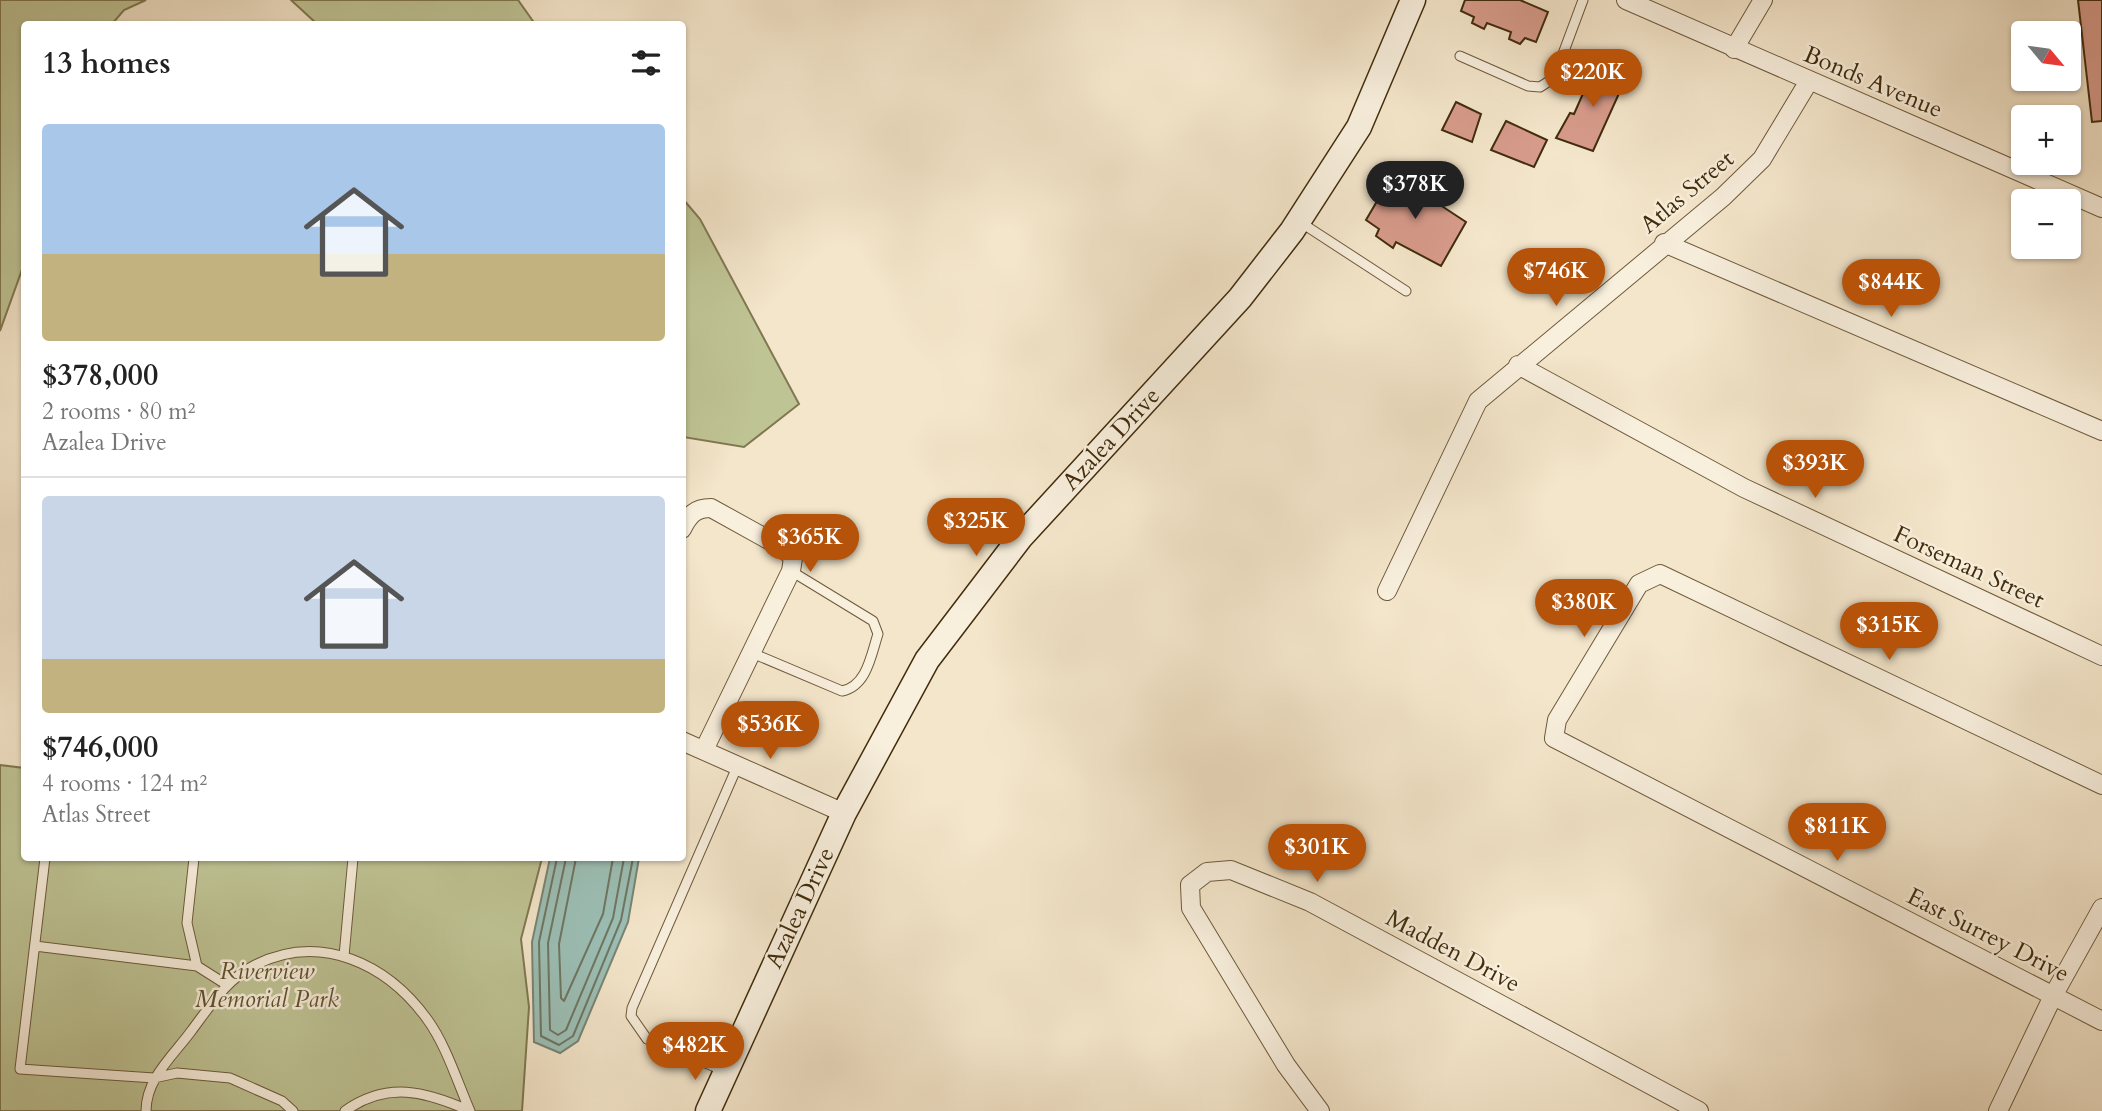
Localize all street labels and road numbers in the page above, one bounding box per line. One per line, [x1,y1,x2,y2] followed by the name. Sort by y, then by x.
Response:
[1798,38,1948,126] street label: Bonds Avenue
[1633,143,1741,241] street label: Atlas Street
[1055,380,1167,498] street label: Azalea Drive
[1888,518,2050,617] street label: Forseman Street
[758,842,842,974] street label: Azalea Drive
[1901,880,2075,990] street label: East Surrey Drive
[1380,902,1526,1000] street label: Madden Drive

